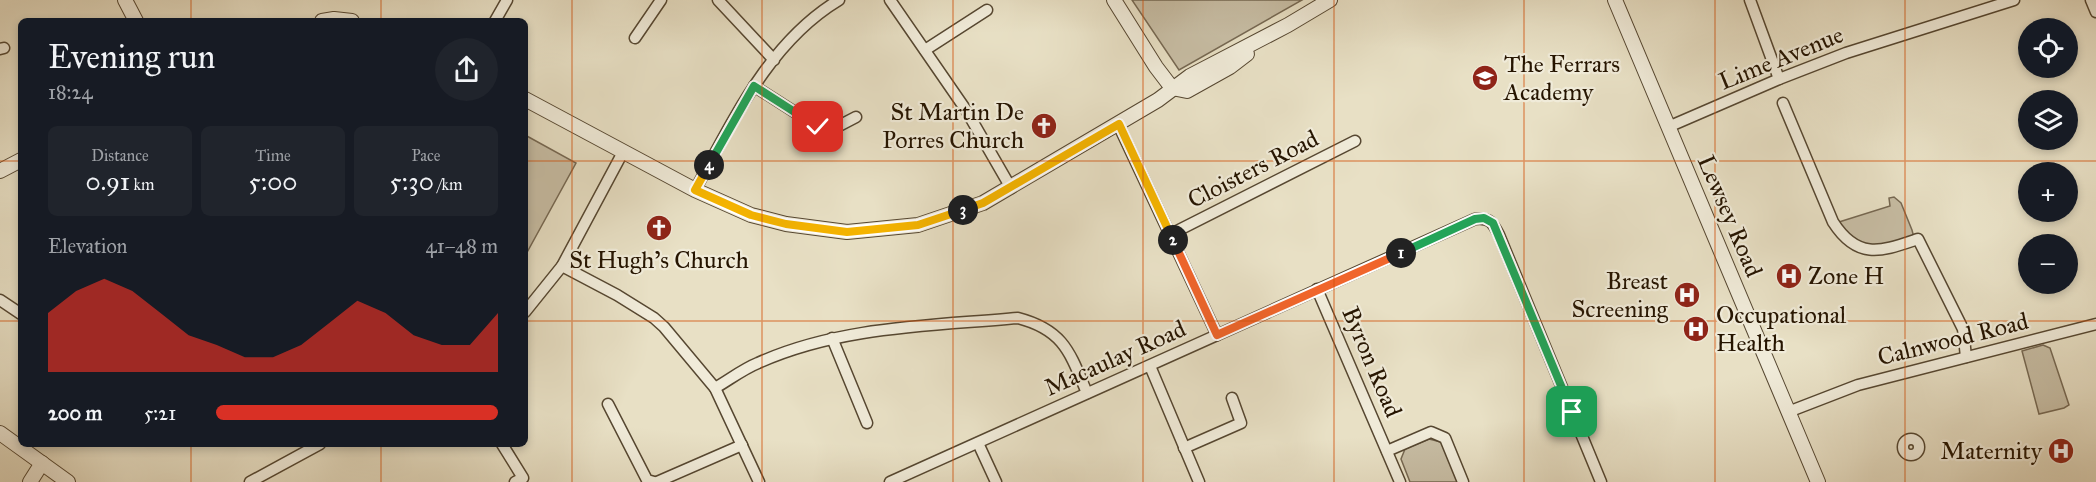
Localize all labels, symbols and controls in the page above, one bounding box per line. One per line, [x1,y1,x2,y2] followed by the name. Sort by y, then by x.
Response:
[2018,18,2078,294] map controls
[2018,18,2078,78] button: locate
[1714,19,1848,97] street label: Lime Avenue
[48,37,215,77] text: Evening run
[435,38,498,101] button: share
[1503,49,1620,107] place label: The Ferrars Academy
[1470,63,1500,93] school or university icon: The Ferrars Academy
[48,80,93,104] text: 18:24
[2018,90,2078,150] button: layers
[882,97,1024,155] place label: St Martin De Porres Church
[792,101,843,152] pin
[801,110,834,143] icon: check
[1029,111,1059,141] church icon: St Martin De Porres Church
[1183,123,1323,215] street label: Cloisters Road
[91,146,149,165] text: Distance
[255,146,291,165] text: Time
[411,146,441,165] text: Pace
[694,150,724,180] pin: 4
[1691,150,1769,282] street label: Lewsey Road
[705,155,713,174] text: 4
[2018,162,2078,222] button: +
[86,165,130,197] text: 0.91
[249,165,297,197] text: 5:00
[390,165,434,197] text: 5:30
[130,175,154,194] text: km
[434,175,462,194] text: /km
[948,195,978,225] pin: 3
[960,200,966,219] text: 3
[644,213,674,243] church icon: St Hugh's Church
[1158,225,1188,255] pin: 2
[1169,230,1177,249] text: 2
[48,234,127,258] text: Elevation
[426,234,498,258] text: 41–48 m
[2018,234,2078,294] button: −
[1386,238,1416,268] pin: 1
[1398,243,1404,262] text: 1
[569,245,749,275] place label: St Hugh's Church
[1774,261,1804,291] hospital icon: Zone H
[1808,261,1884,291] place label: Zone H
[1571,266,1669,324] place label: Breast Screening
[1672,280,1702,310] hospital icon: Breast Screening
[1716,300,1847,358] place label: Occupational Health
[1335,302,1409,422] street label: Byron Road
[1875,306,2031,372] street label: Calnwood Road
[1040,313,1190,403] street label: Macaulay Road
[1681,314,1711,344] hospital icon: Occupational Health
[1546,386,1597,437] pin
[1555,395,1588,428] icon: arrive
[48,401,102,425] text: 200 m
[144,401,176,425] text: 5:21
[1940,436,2043,466] place label: Maternity
[2046,436,2076,466] hospital icon: Maternity

